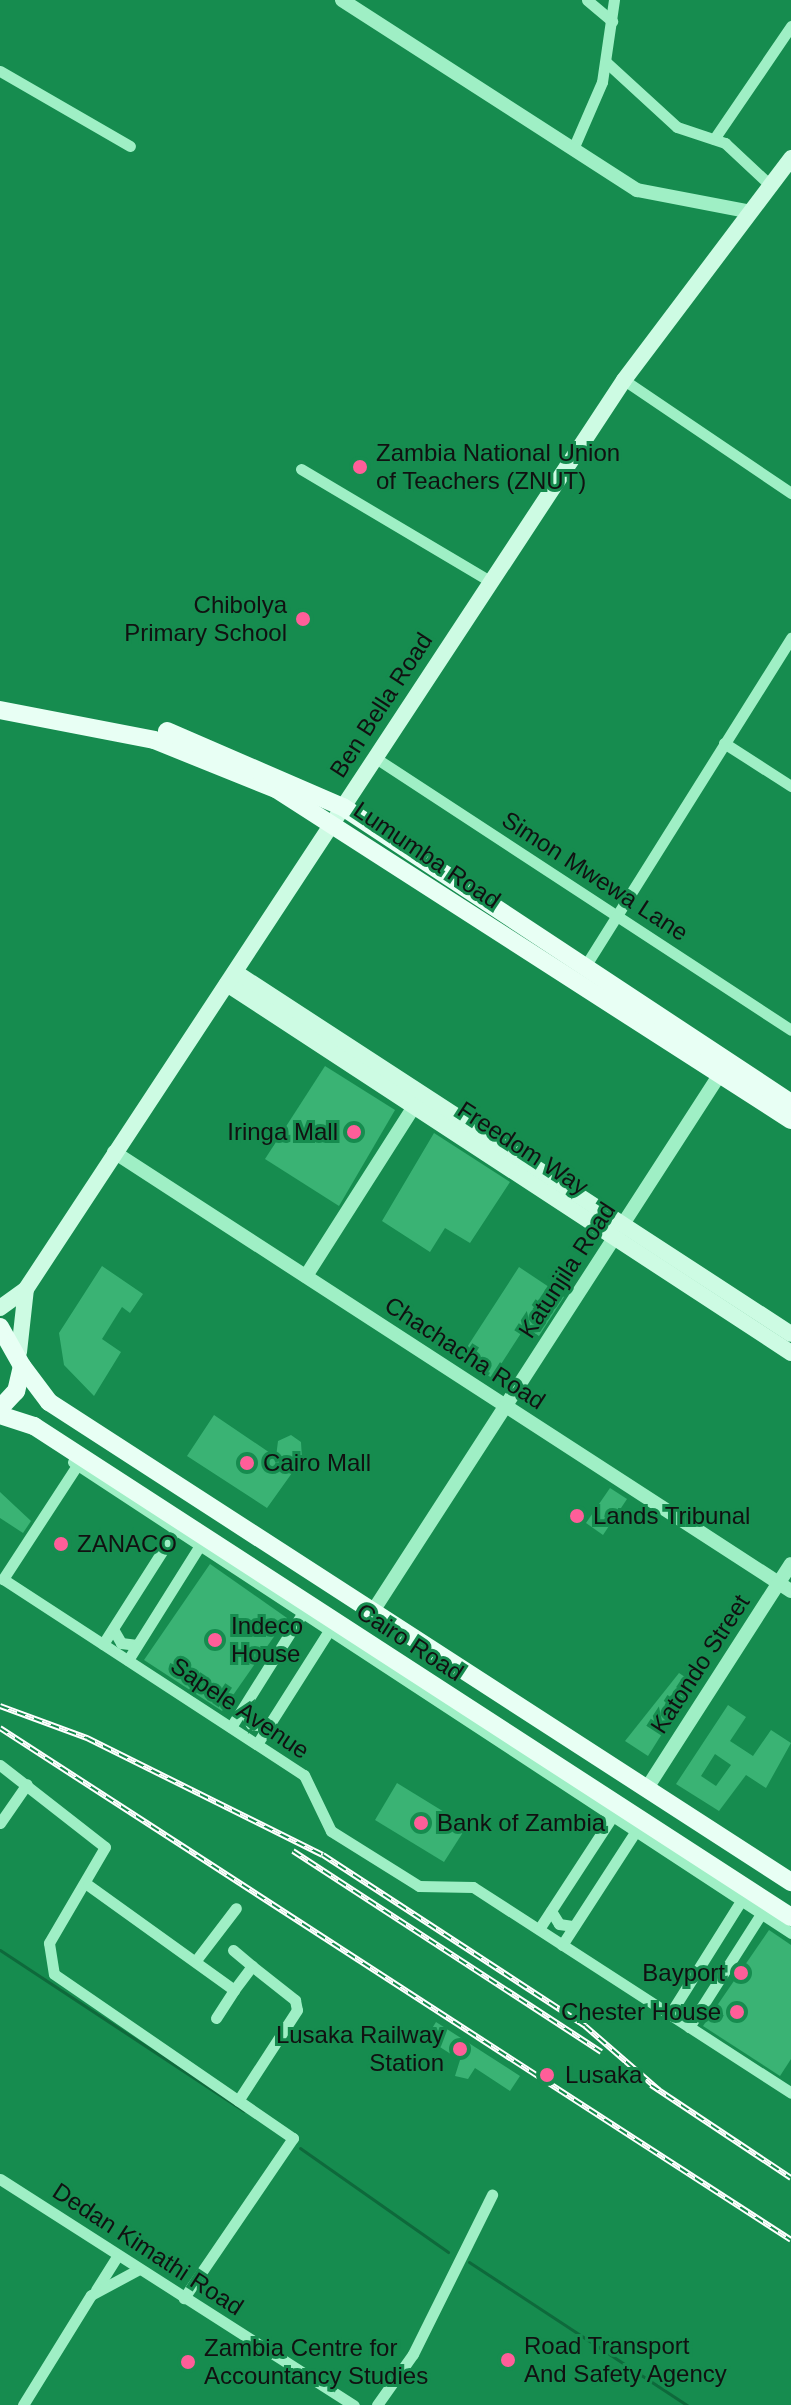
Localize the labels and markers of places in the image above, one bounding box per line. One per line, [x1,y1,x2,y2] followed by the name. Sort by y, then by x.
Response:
[376,439,620,495] place label: Zambia National Union of Teachers (ZNUT)
[351,458,369,476] marker: Zambia National Union of Teachers (ZNUT)
[124,591,287,647] place label: Chibolya Primary School
[294,610,312,628] marker: Chibolya Primary School
[227,1118,338,1146] place label: Iringa Mall
[345,1123,363,1141] marker: Iringa Mall
[263,1449,371,1477] place label: Cairo Mall
[238,1454,256,1472] marker: Cairo Mall
[593,1502,751,1530] place label: Lands Tribunal
[568,1507,586,1525] marker: Lands Tribunal
[77,1530,177,1558] place label: ZANACO
[52,1535,70,1553] marker: ZANACO
[231,1612,303,1668] place label: Indeco House
[206,1631,224,1649] marker: Indeco House
[437,1809,605,1837] place label: Bank of Zambia
[412,1814,430,1832] marker: Bank of Zambia
[642,1959,725,1987] place label: Bayport
[732,1964,750,1982] marker: Bayport
[561,1998,721,2026] place label: Chester House
[728,2003,746,2021] marker: Chester House
[276,2021,444,2077] place label: Lusaka Railway Station
[451,2040,469,2058] marker: Lusaka Railway Station
[565,2061,642,2089] place label: Lusaka
[536,2064,558,2086] marker: Lusaka
[524,2332,728,2388] place label: Road Transport And Safety Agency
[204,2334,428,2390] place label: Zambia Centre for Accountancy Studies
[499,2351,517,2369] marker: Road Transport And Safety Agency
[179,2353,197,2371] marker: Zambia Centre for Accountancy Studies

